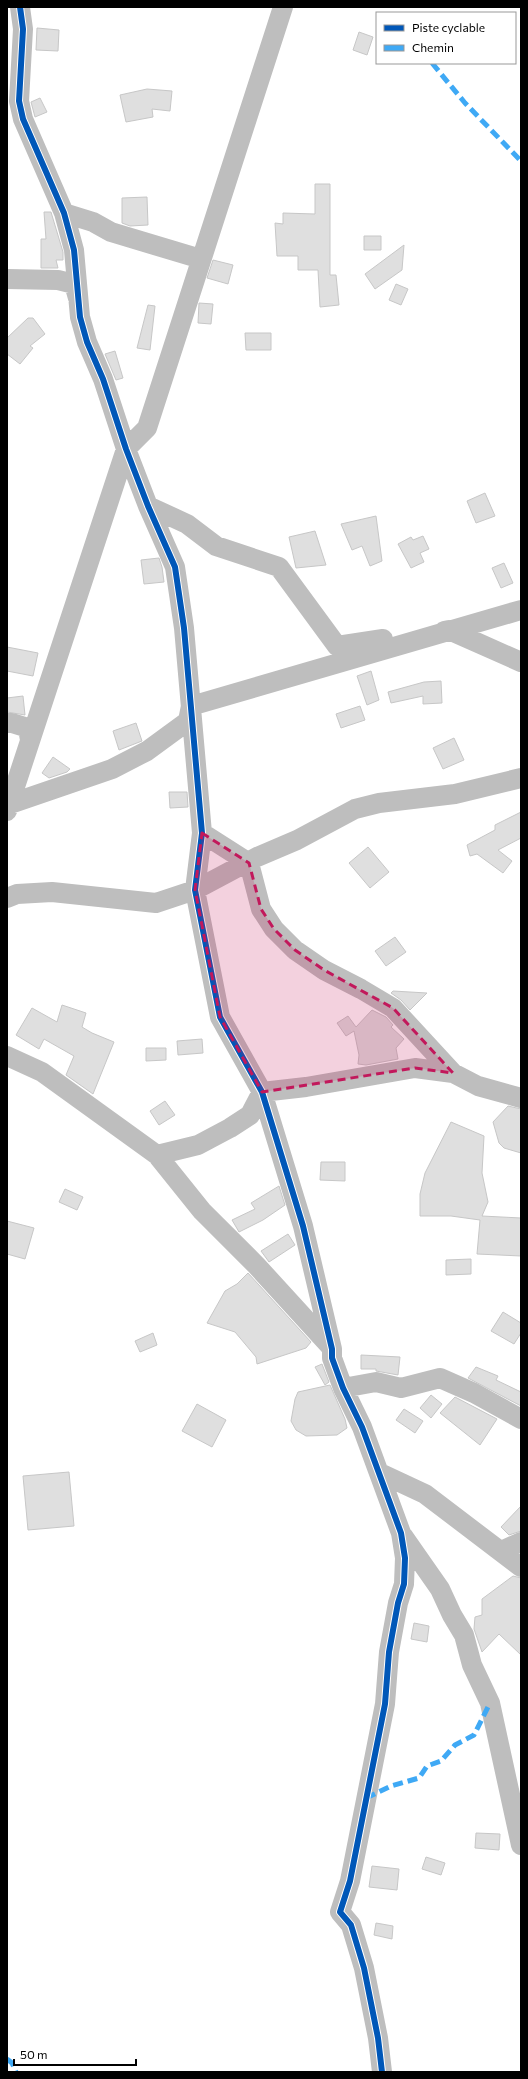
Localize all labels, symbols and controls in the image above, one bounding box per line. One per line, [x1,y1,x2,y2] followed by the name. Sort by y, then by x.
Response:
[376,12,516,64] legend
[412,20,485,34] text: Piste cyclable
[412,40,454,54] text: Chemin
[14,2041,136,2067] scale bar
[20,2047,48,2061] text: 50 m

